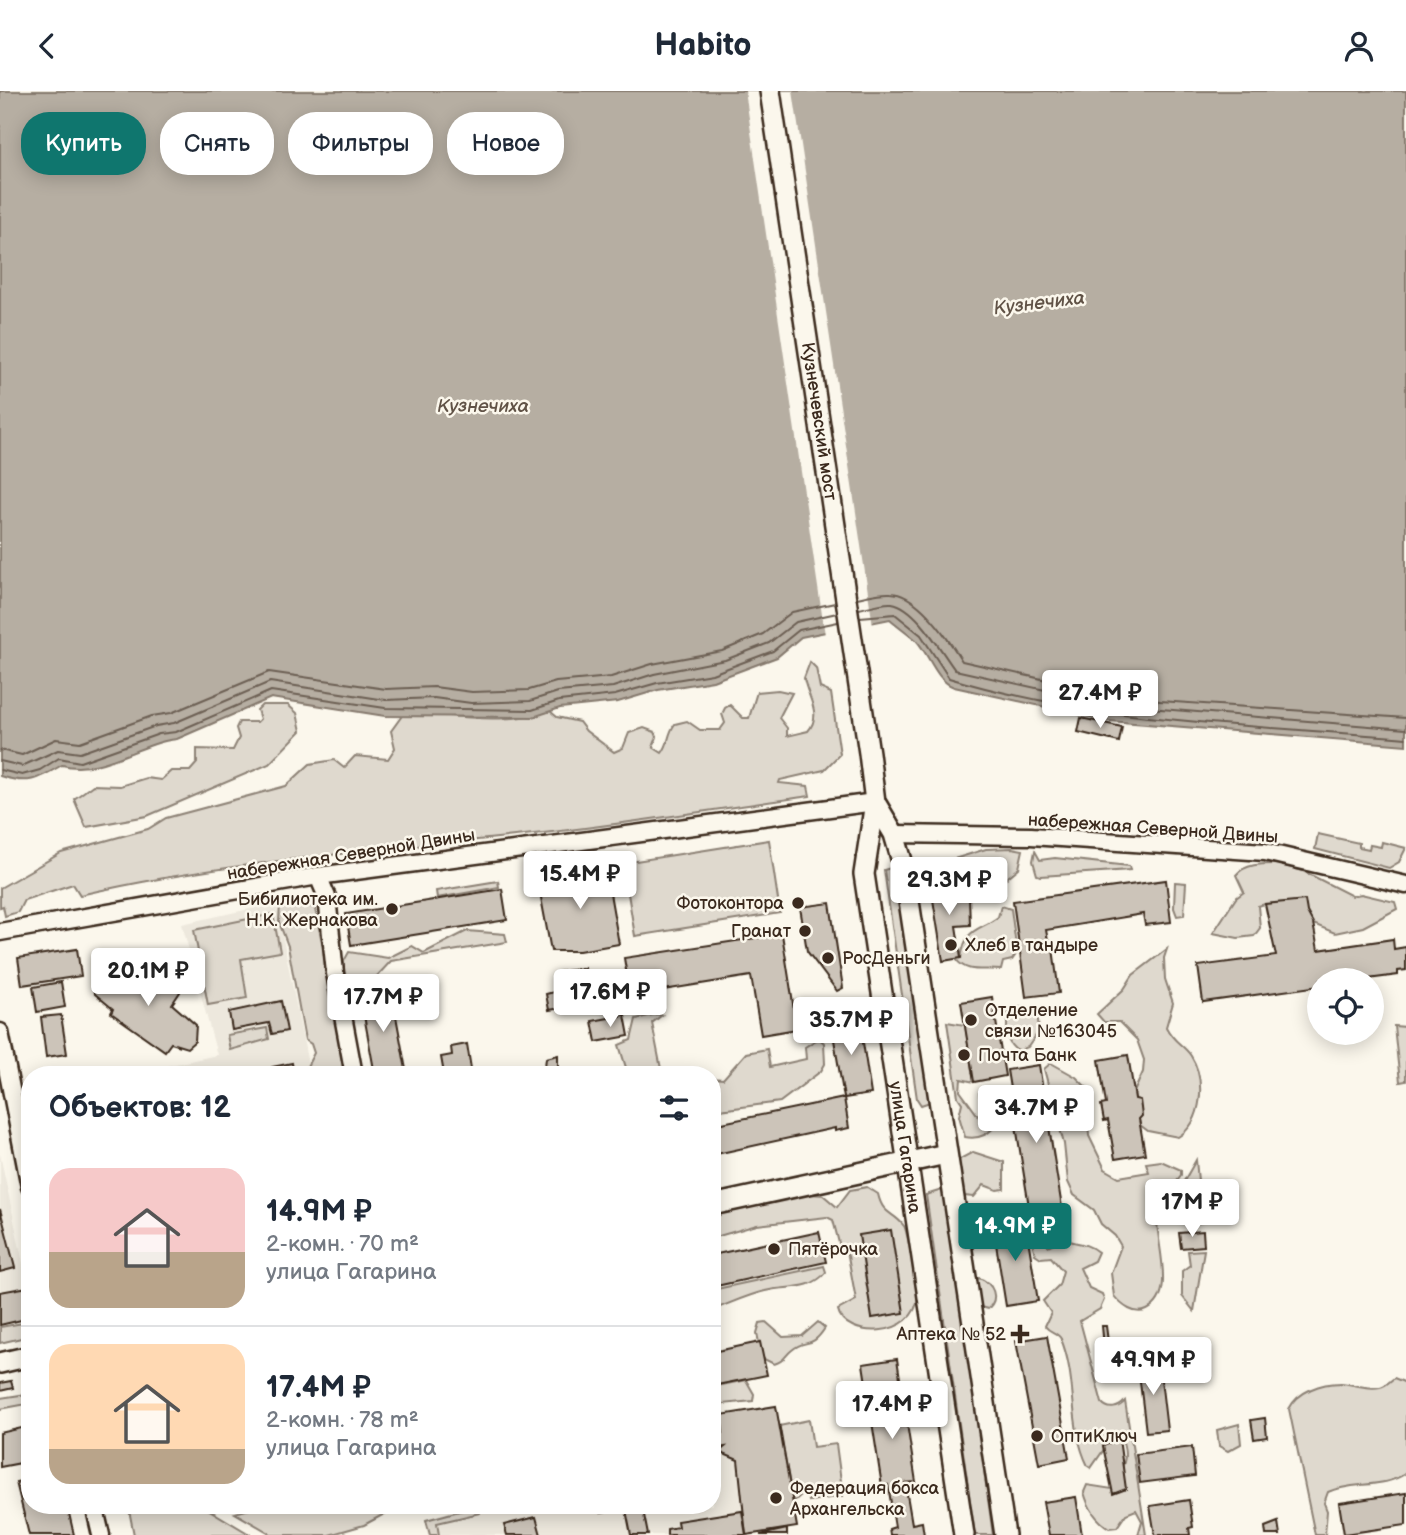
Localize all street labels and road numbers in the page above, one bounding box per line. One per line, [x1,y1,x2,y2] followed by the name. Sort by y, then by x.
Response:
[797,341,841,503] street label: Кузнечевский мост
[1027,809,1279,848] street label: набережная Северной Двины
[225,824,477,884] street label: набережная Северной Двины
[884,1080,925,1215] street label: улица Гагарина

